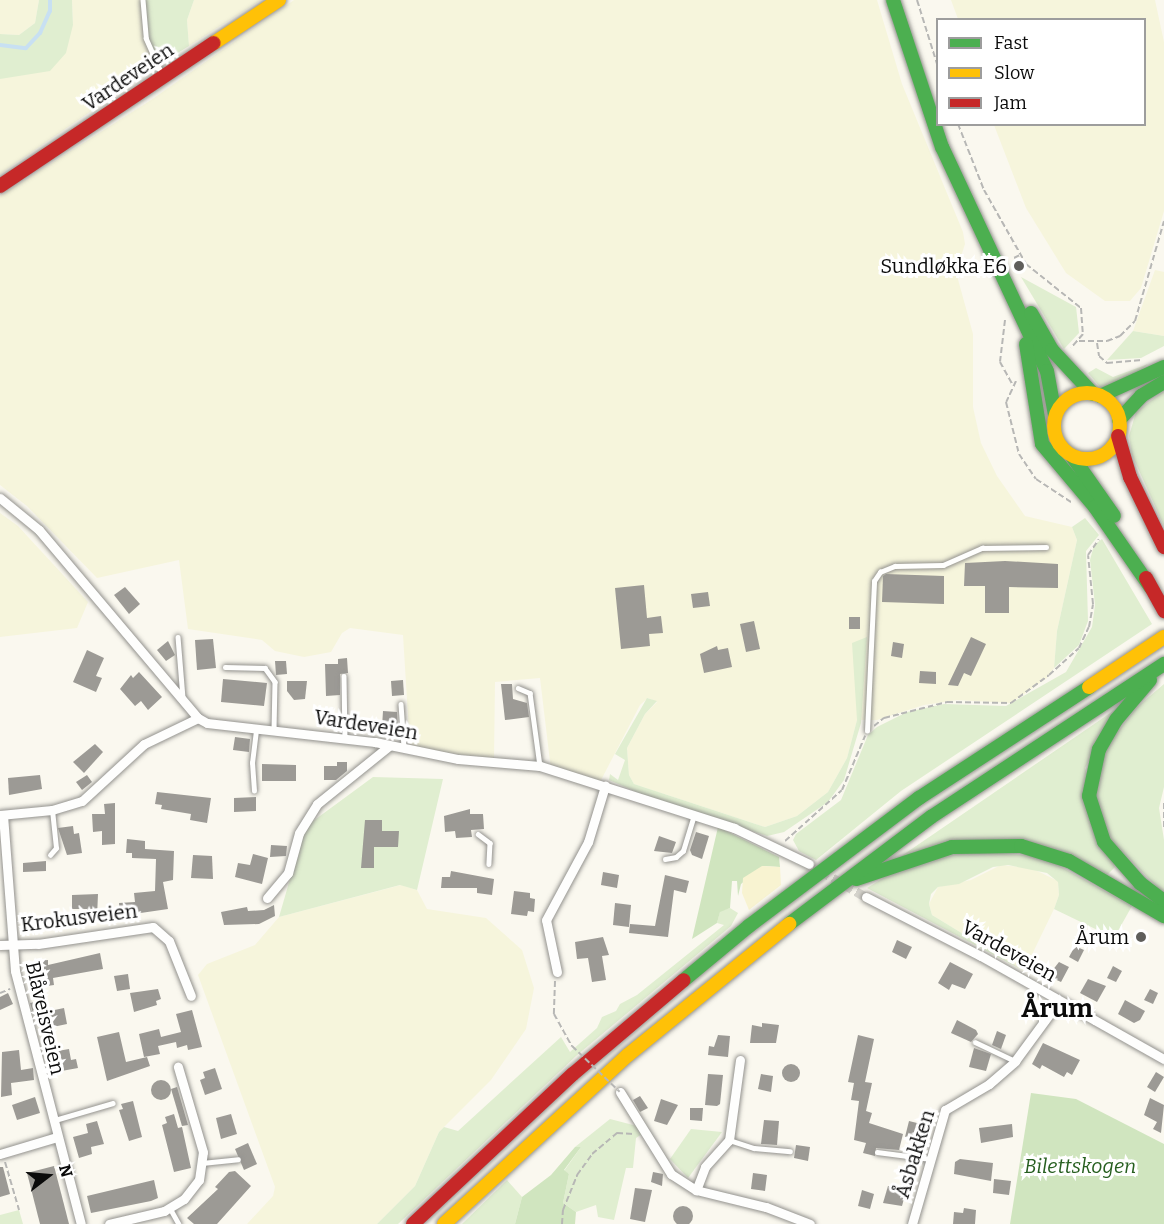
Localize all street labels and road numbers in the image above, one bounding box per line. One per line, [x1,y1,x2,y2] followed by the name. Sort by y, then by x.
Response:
[78,38,178,116] street label: Vardeveien
[312,705,420,745] street label: Vardeveien
[19,899,139,937] street label: Krokusveien
[957,915,1061,987] street label: Vardeveien
[20,959,70,1077] street label: Blåveisveien
[890,1107,940,1201] street label: Åsbakken

